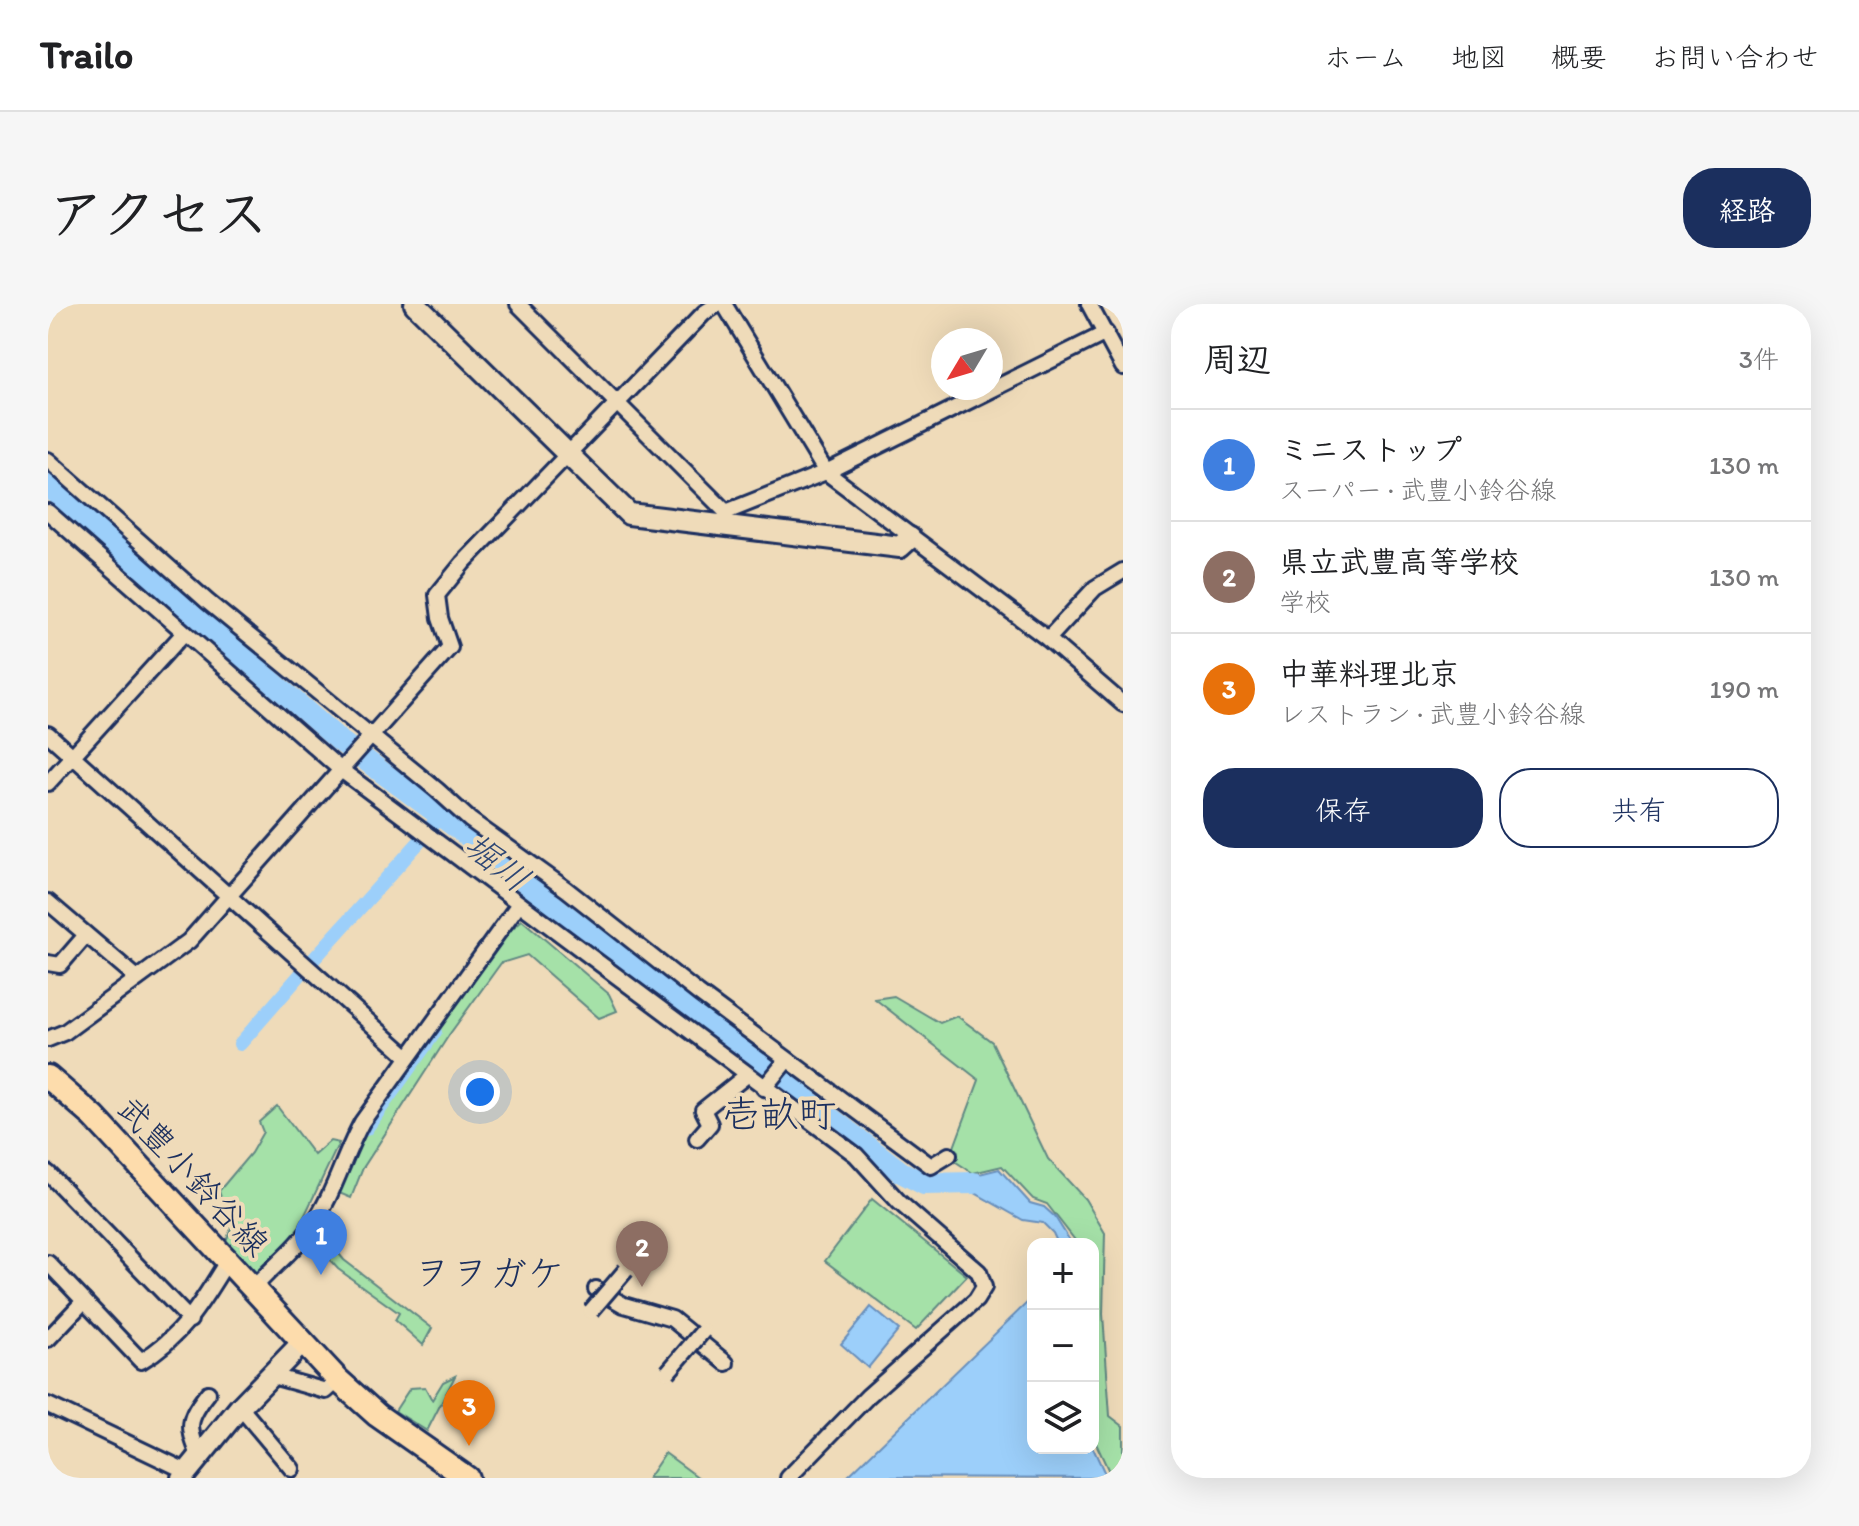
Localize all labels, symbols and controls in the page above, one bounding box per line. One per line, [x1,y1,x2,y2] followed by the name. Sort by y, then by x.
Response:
[40,32,133,78] text: Trailo
[1324,40,1407,74] text: ホーム
[1451,40,1507,74] text: 地図
[1551,40,1607,74] text: 概要
[1651,40,1819,74] text: お問い合わせ
[1683,168,1811,248] button: 経路
[48,180,269,247] text: アクセス
[931,328,1003,400] north arrow
[1203,339,1271,380] text: 周辺
[1739,343,1779,375] text: 3件
[1279,431,1462,468] text: ミニストップ
[1223,449,1235,481] text: 1
[1709,449,1779,481] text: 130 m
[1279,474,1556,506] text: スーパー · 武豊小鈴谷線
[1279,543,1519,580] text: 県立武豊高等学校
[1222,561,1236,593] text: 2
[1709,561,1779,593] text: 130 m
[1279,586,1331,618] text: 学校
[1279,655,1459,692] text: 中華料理北京
[1222,673,1236,705] text: 3
[1710,673,1779,705] text: 190 m
[1279,698,1585,730] text: レストラン · 武豊小鈴谷線
[1203,768,1483,848] button: 保存
[1499,768,1779,848] button: 共有
[455,823,539,901] water label: 堀川
[460,1072,500,1112] your location
[108,1087,278,1265] street label: 武豊小鈴谷線
[722,1091,836,1137] district label: 壱畝町
[295,1209,347,1275] pin: 1
[616,1221,668,1287] pin: 2
[1027,1238,1099,1454] map controls
[1027,1238,1099,1310] button: +
[413,1250,565,1296] district label: ヲヲガケ
[1027,1310,1099,1382] button: −
[443,1380,495,1446] pin: 3
[1027,1382,1099,1454] button: layers

